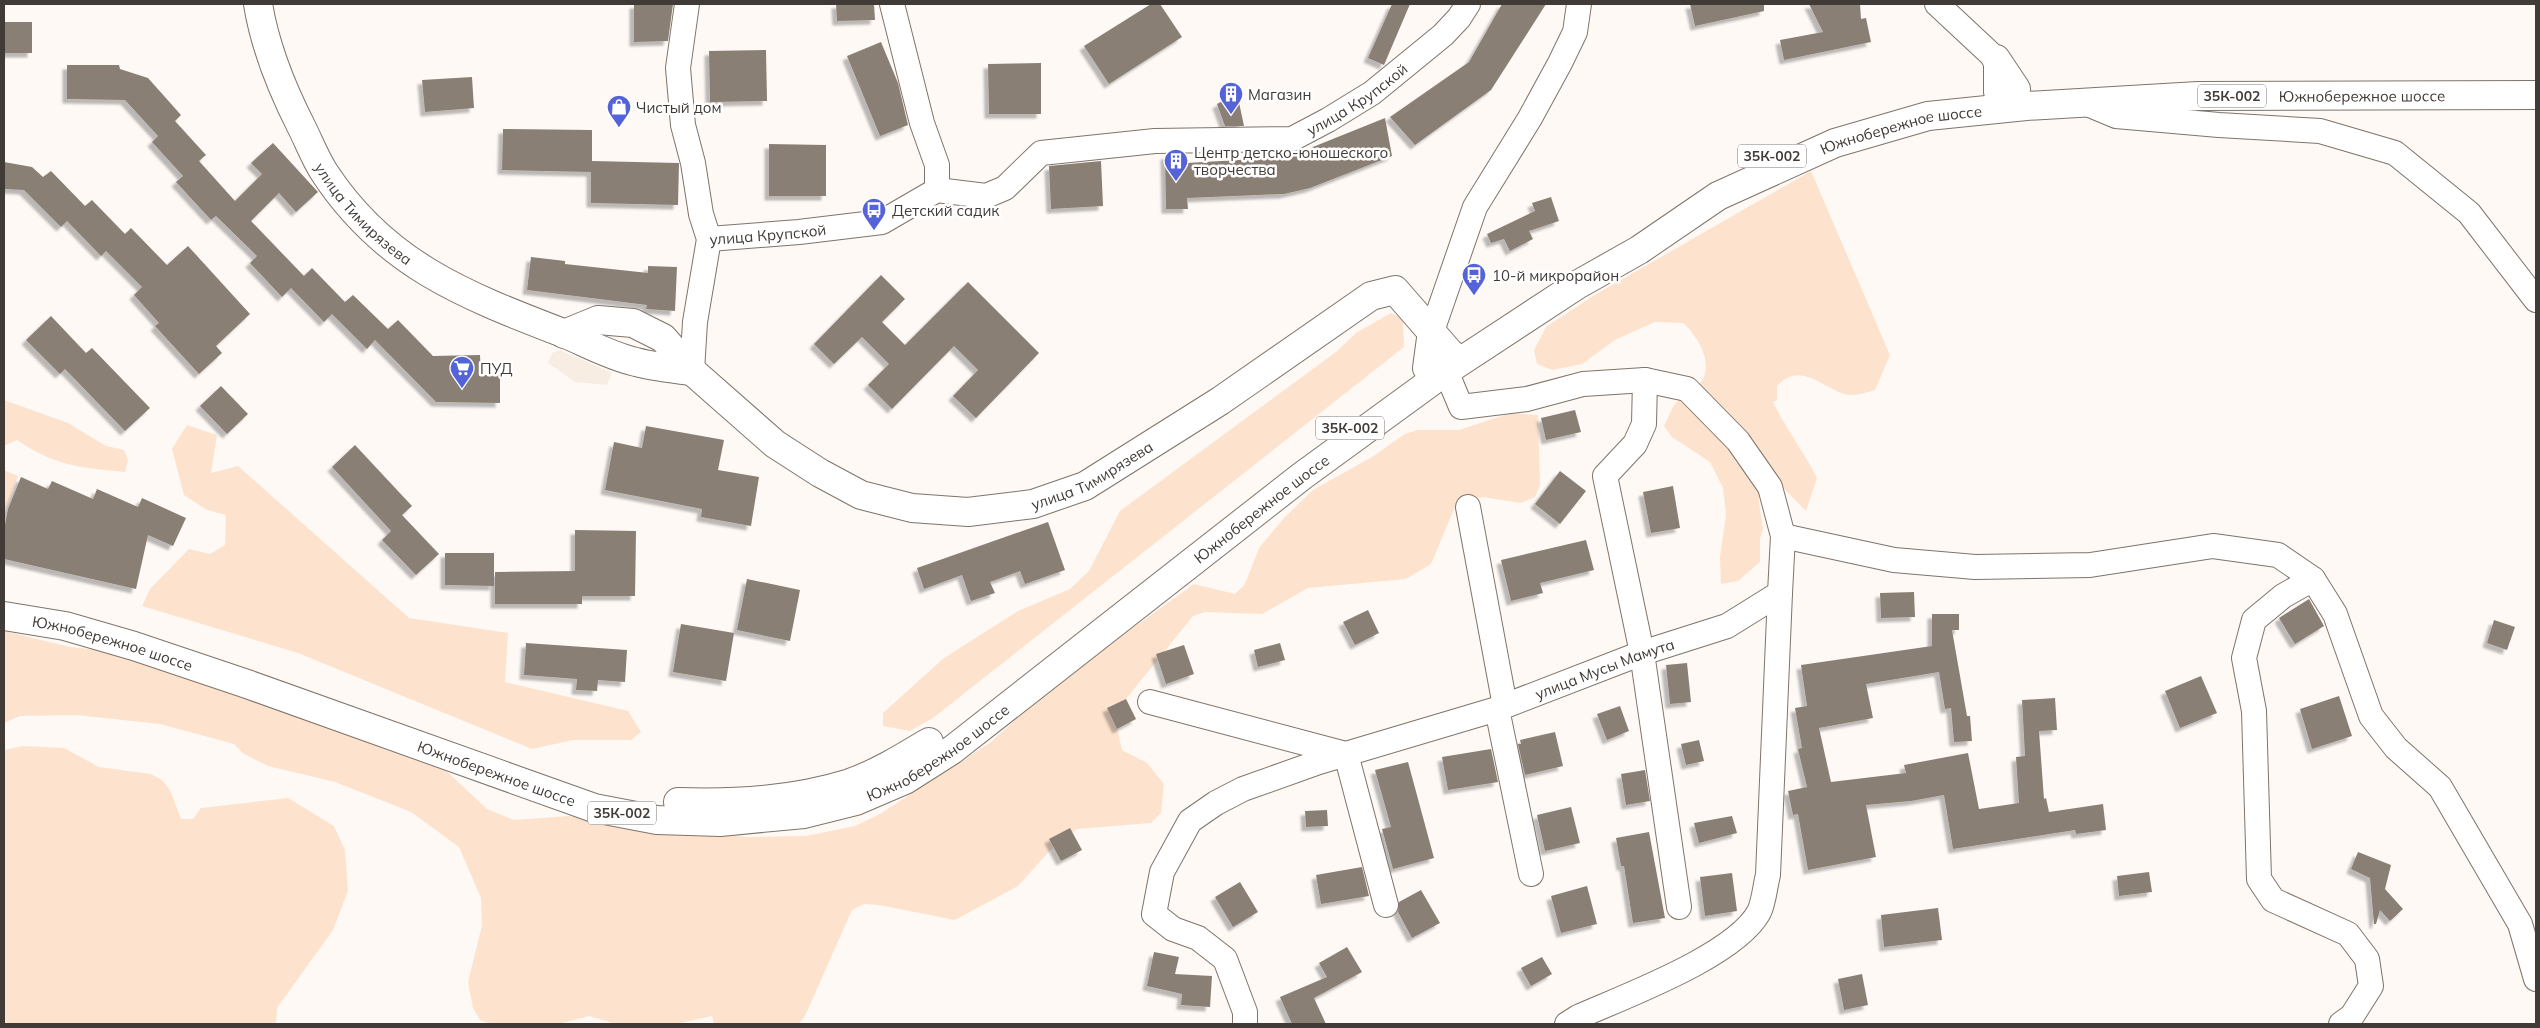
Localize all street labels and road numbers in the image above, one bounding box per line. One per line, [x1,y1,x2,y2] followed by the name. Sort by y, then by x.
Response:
[1303,59,1411,139] street label: улица Крупской
[2198,84,2266,108] road number: 35К-002
[2279,86,2445,105] street label: Южнобережное шоссе
[1817,101,1983,158] street label: Южнобережное шоссе
[1738,144,1806,168] road number: 35К-002
[311,159,416,269] street label: улица Тимирязева
[709,219,827,248] street label: улица Крупской
[1316,416,1384,439] road number: 35К-002
[1029,436,1156,513] street label: улица Тимирязева
[1190,450,1333,567] street label: Южнобережное шоссе
[31,611,195,675] street label: Южнобережное шоссе
[1532,634,1677,703] street label: улица Мусы Мамута
[864,700,1013,805] street label: Южнобережное шоссе
[415,736,578,810] street label: Южнобережное шоссе
[588,801,656,824] road number: 35К-002

